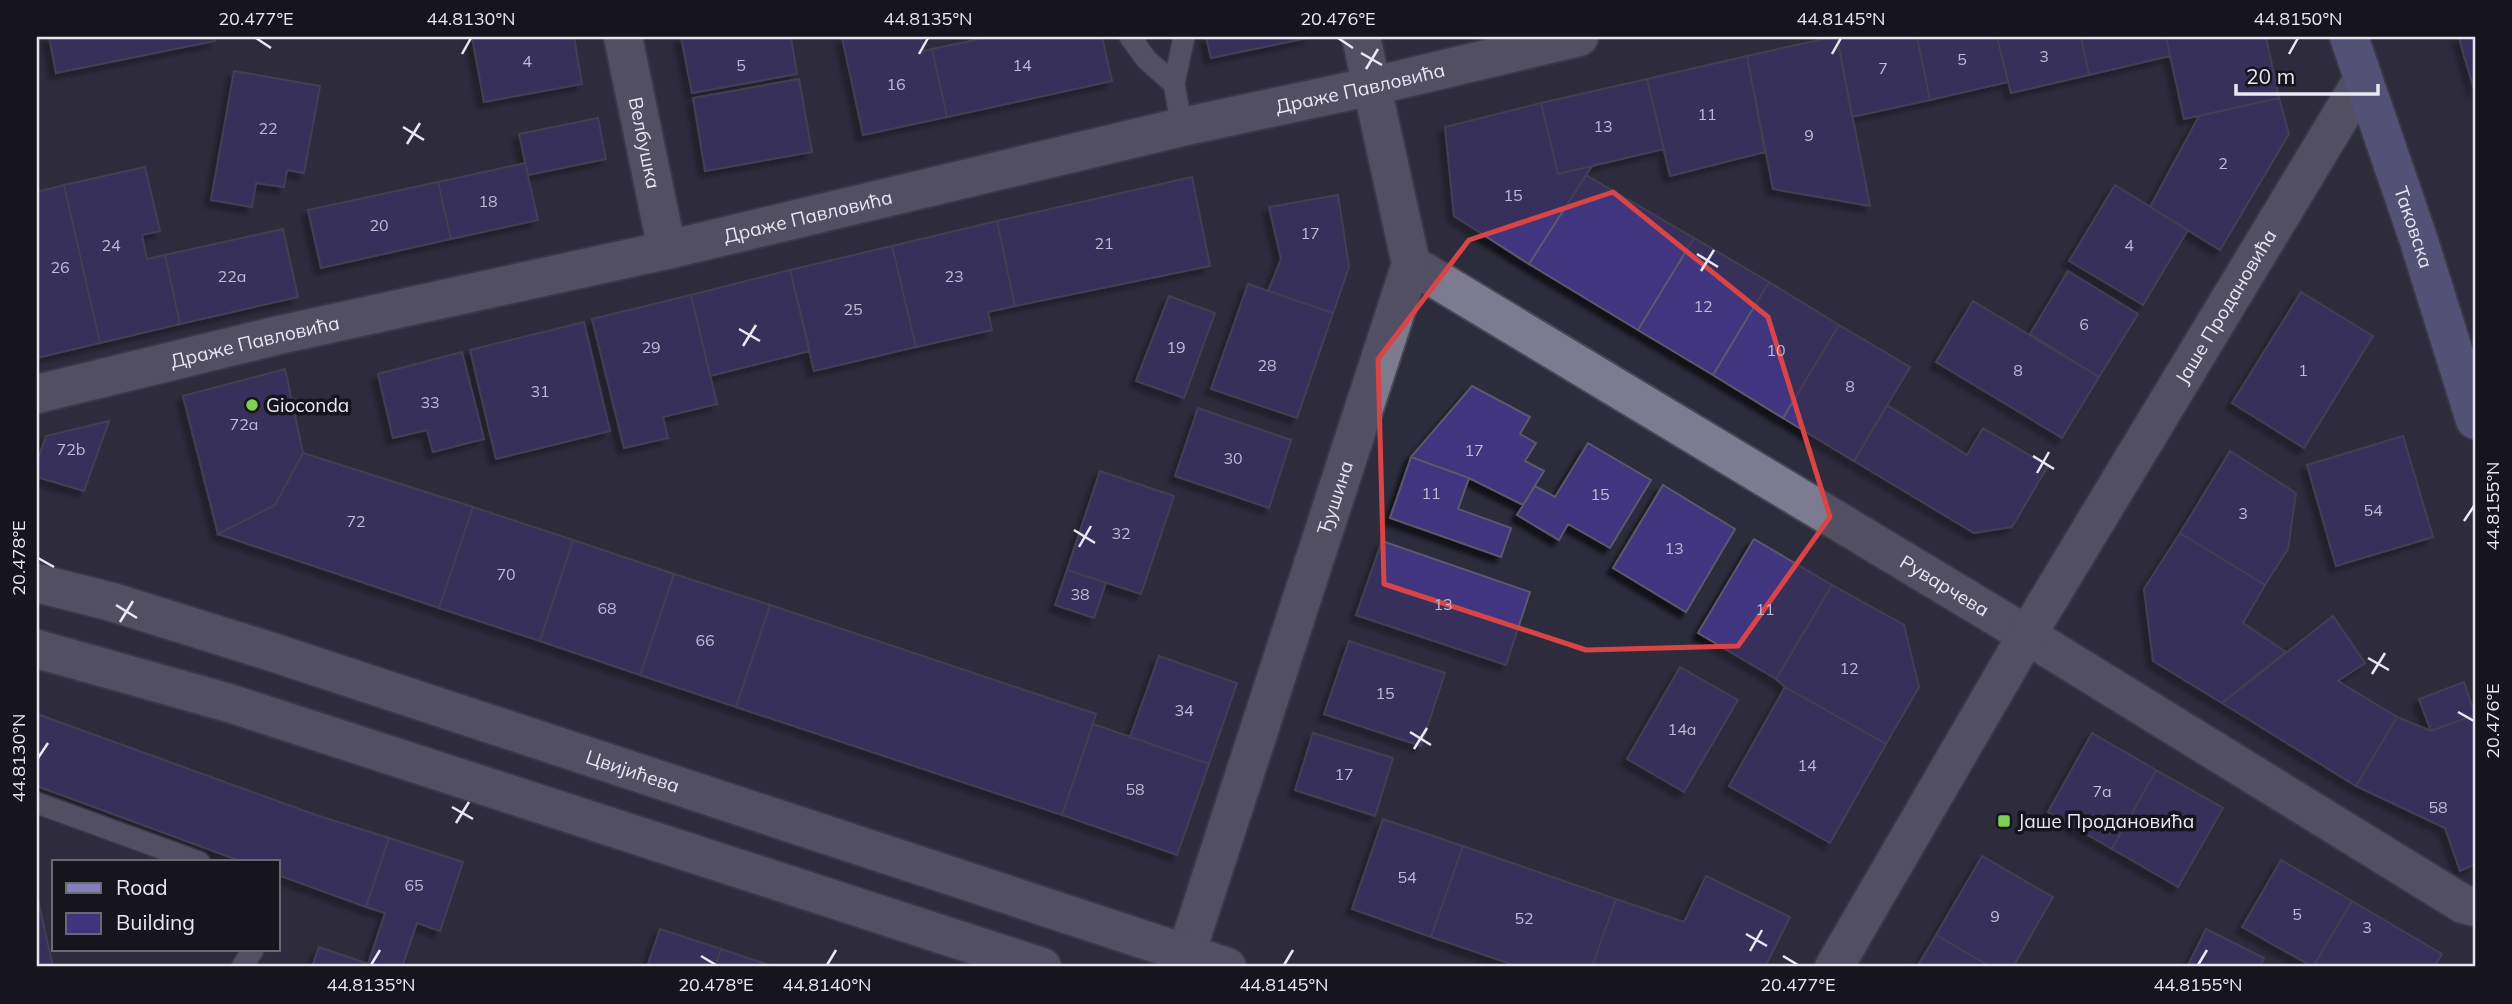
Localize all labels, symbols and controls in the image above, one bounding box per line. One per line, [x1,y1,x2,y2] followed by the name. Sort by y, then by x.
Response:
[218,7,294,30] text: 20.477°E
[426,7,516,30] text: 44.8130°N
[883,7,973,30] text: 44.8135°N
[1300,7,1376,30] text: 20.476°E
[1796,7,1886,30] text: 44.8145°N
[2253,7,2343,30] text: 44.8150°N
[2039,46,2049,66] house number: 3
[1957,49,1967,69] house number: 5
[522,51,532,71] house number: 4
[2236,52,2377,96] scale bar
[736,55,746,75] house number: 5
[1012,55,1032,75] house number: 14
[1273,57,1447,119] street label: Драже Павловића
[1878,58,1888,78] house number: 7
[2246,63,2295,89] text: 20 m
[886,74,906,94] house number: 16
[624,95,666,191] street label: Велбушка
[1697,104,1717,124] house number: 11
[1593,116,1613,136] house number: 13
[258,118,278,138] house number: 22
[1804,125,1814,145] house number: 9
[2218,153,2228,173] house number: 2
[2389,183,2439,271] street label: Таковска
[721,185,895,248] street label: Драже Павловића
[1503,185,1523,205] house number: 15
[478,191,498,211] house number: 18
[369,215,389,235] house number: 20
[1300,223,1320,243] house number: 17
[2170,225,2282,388] street label: Јаше Продановића
[1094,233,1114,253] house number: 21
[101,235,121,255] house number: 24
[2124,235,2134,255] house number: 4
[50,257,70,277] house number: 26
[218,266,246,286] house number: 22a
[944,266,964,286] house number: 23
[1693,296,1713,316] house number: 12
[843,299,863,319] house number: 25
[168,310,342,373] street label: Драже Павловића
[2079,314,2089,334] house number: 6
[641,337,661,357] house number: 29
[1166,337,1186,357] house number: 19
[1766,340,1786,360] house number: 10
[1257,355,1277,375] house number: 28
[2013,360,2023,380] house number: 8
[2298,360,2308,380] house number: 1
[1845,376,1855,396] house number: 8
[530,381,550,401] house number: 31
[420,392,440,412] house number: 33
[266,393,349,417] place label: Gioconda
[244,397,260,413] marker: Gioconda
[230,414,258,434] house number: 72a
[57,439,85,459] house number: 72b
[1464,440,1484,460] house number: 17
[1223,448,1243,468] house number: 30
[1312,458,1358,538] street label: Ђушина
[2481,461,2504,551] text: 44.8155°N
[1421,483,1441,503] house number: 11
[1590,484,1610,504] house number: 15
[2363,500,2383,520] house number: 54
[2238,503,2248,523] house number: 3
[346,511,366,531] house number: 72
[7,520,30,596] text: 20.478°E
[1111,523,1131,543] house number: 32
[1664,538,1684,558] house number: 13
[1896,549,1994,621] street label: Руварчева
[496,564,516,584] house number: 70
[1070,584,1090,604] house number: 38
[1433,594,1453,614] house number: 13
[597,598,617,618] house number: 68
[1755,599,1775,619] house number: 11
[695,630,715,650] house number: 66
[1839,658,1859,678] house number: 12
[1375,683,1395,703] house number: 15
[2481,683,2504,759] text: 20.476°E
[1174,700,1194,720] house number: 34
[7,713,30,803] text: 44.8130°N
[1668,719,1696,739] house number: 14a
[583,744,683,798] street label: Цвијићева
[1797,755,1817,775] house number: 14
[1334,764,1354,784] house number: 17
[1125,779,1145,799] house number: 58
[2092,781,2112,801] house number: 7a
[2428,797,2448,817] house number: 58
[2018,809,2194,833] place label: Јаше Продановића
[1996,813,2012,829] marker: Јаше Продановића
[52,860,280,951] legend
[1397,867,1417,887] house number: 54
[116,874,167,900] text: Road
[404,875,424,895] house number: 65
[2292,904,2302,924] house number: 5
[1990,906,2000,926] house number: 9
[1514,908,1534,928] house number: 52
[116,909,195,935] text: Building
[2362,917,2372,937] house number: 3
[326,973,416,996] text: 44.8135°N
[678,973,754,996] text: 20.478°E
[782,973,872,996] text: 44.8140°N
[1239,973,1329,996] text: 44.8145°N
[1760,973,1836,996] text: 20.477°E
[2153,973,2243,996] text: 44.8155°N

